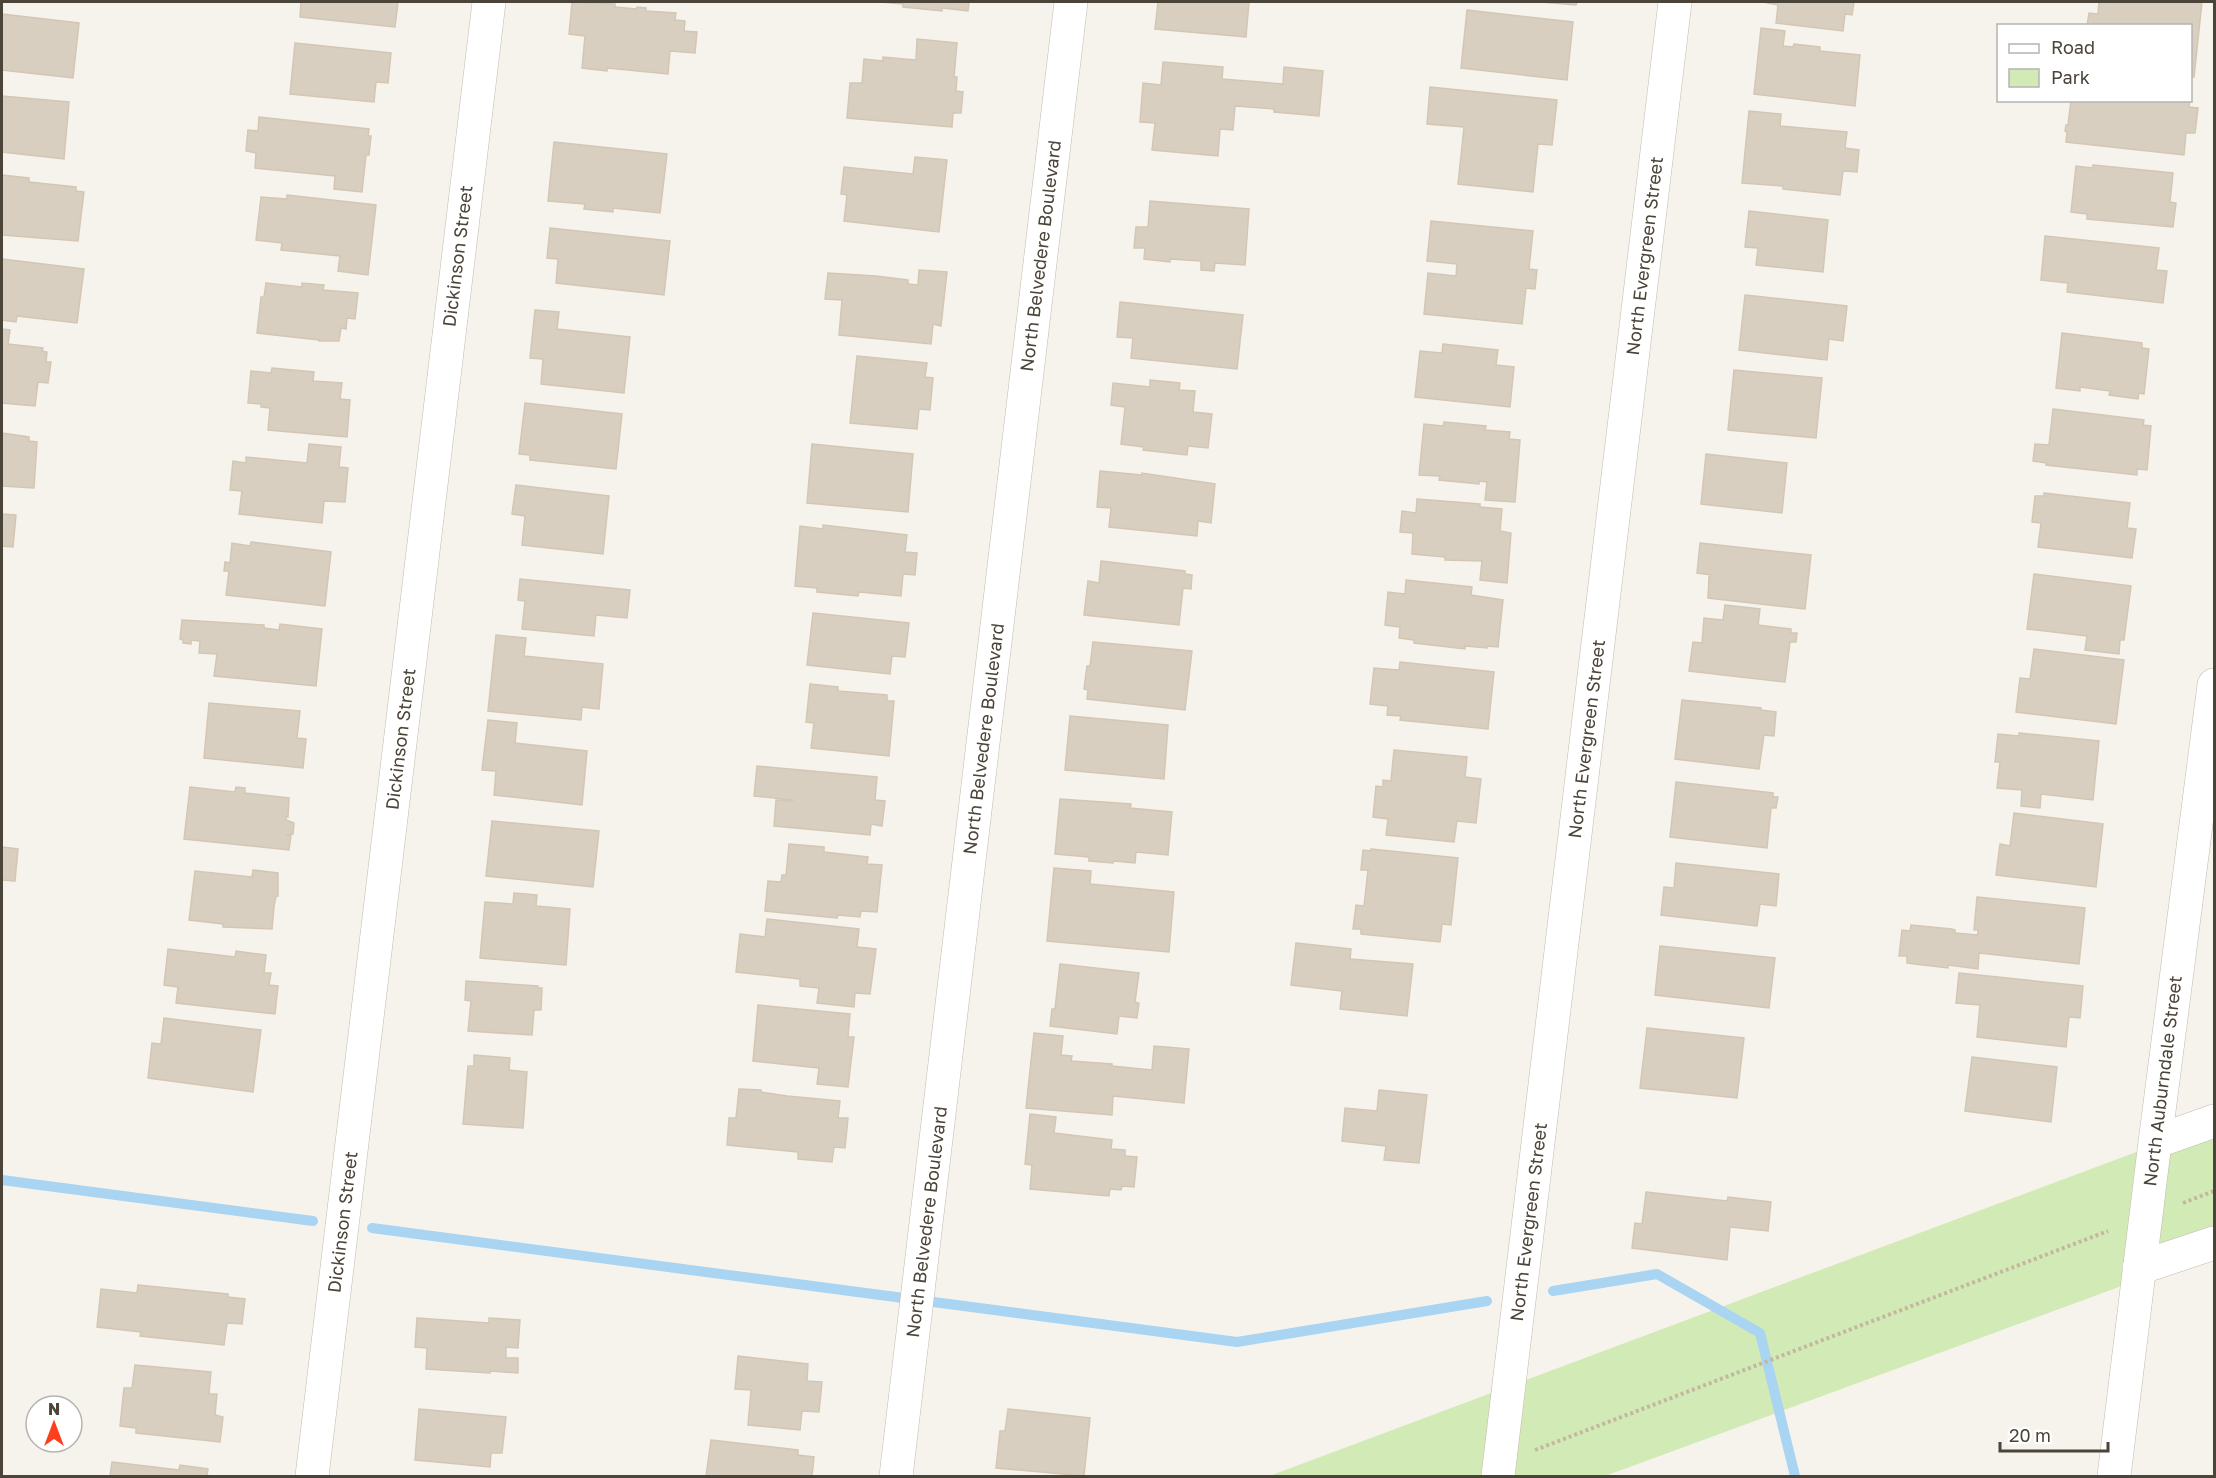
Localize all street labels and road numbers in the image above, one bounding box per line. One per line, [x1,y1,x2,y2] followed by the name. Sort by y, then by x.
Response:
[1015,139,1065,373] street label: North Belvedere Boulevard
[1621,155,1667,357] street label: North Evergreen Street
[437,184,477,328] street label: Dickinson Street
[958,622,1008,856] street label: North Belvedere Boulevard
[1563,638,1609,840] street label: North Evergreen Street
[380,667,420,811] street label: Dickinson Street
[2138,974,2186,1188] street label: North Auburndale Street
[901,1105,951,1339] street label: North Belvedere Boulevard
[1505,1121,1551,1323] street label: North Evergreen Street
[322,1150,362,1294] street label: Dickinson Street

